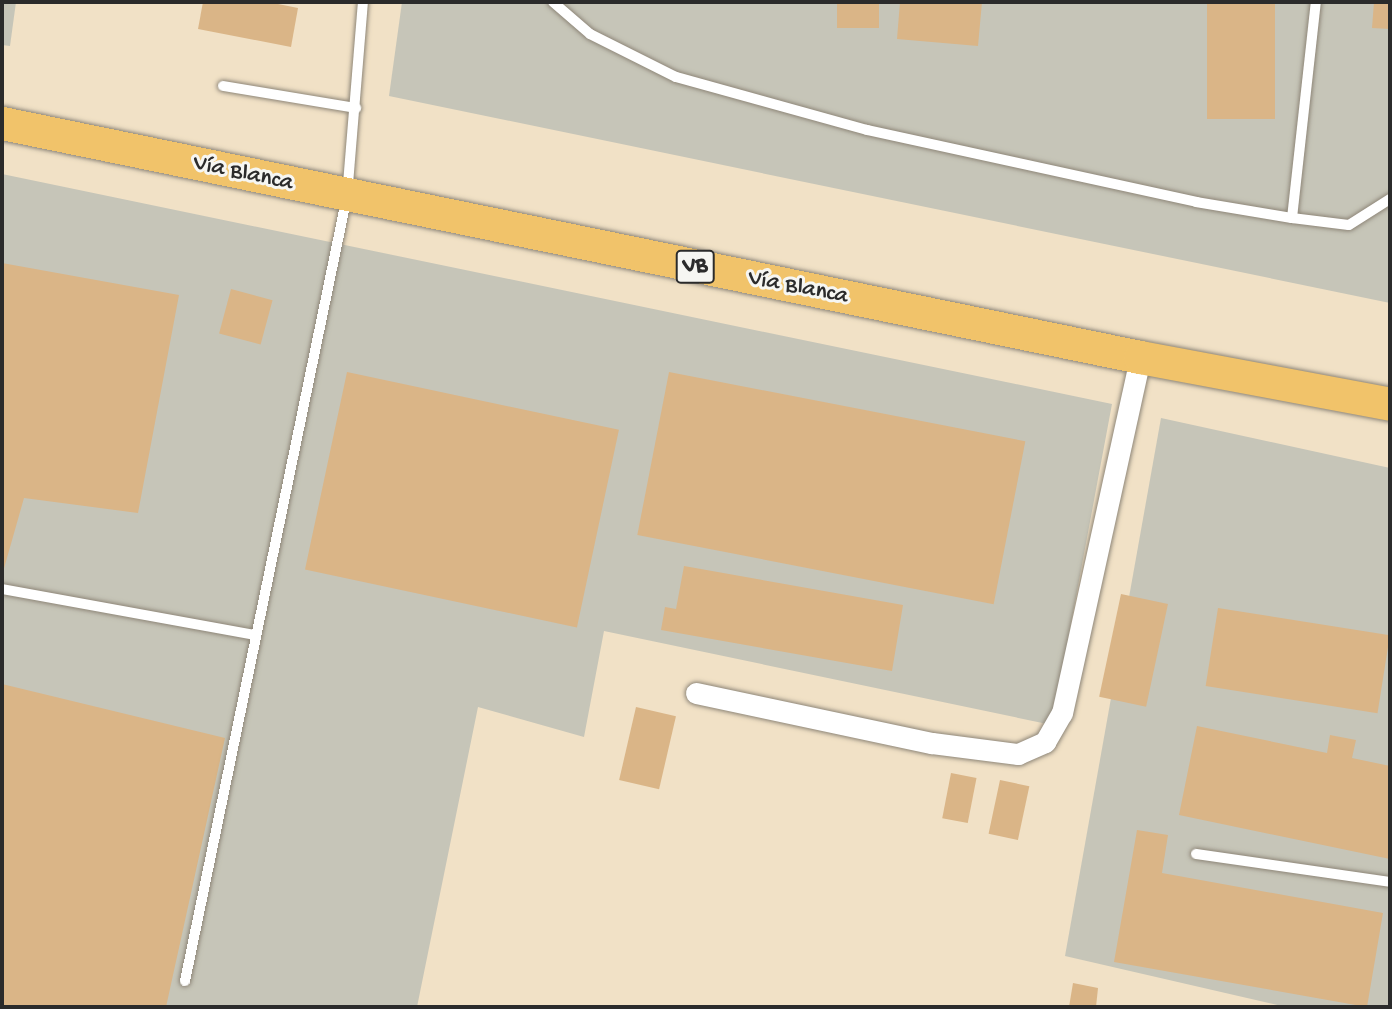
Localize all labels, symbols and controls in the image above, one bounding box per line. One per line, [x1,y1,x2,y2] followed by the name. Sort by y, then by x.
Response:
[190,149,296,199] street label: Vía Blanca
[674,248,716,286] road number: VB
[746,264,850,312] street label: Vía Blanca

